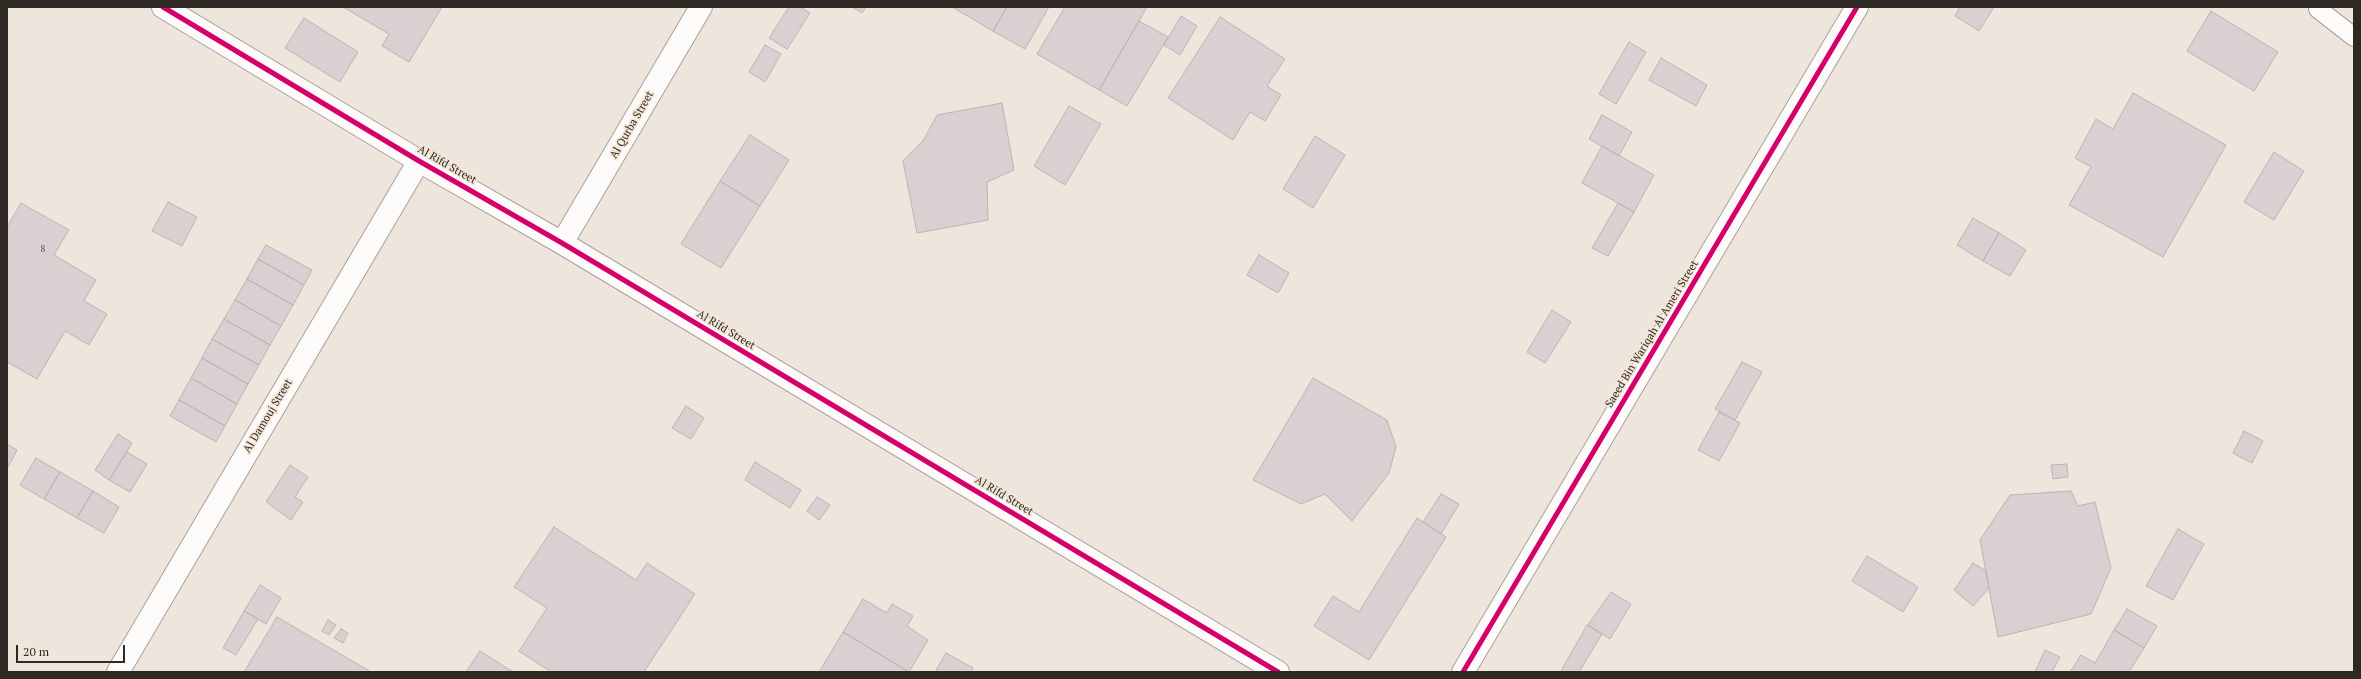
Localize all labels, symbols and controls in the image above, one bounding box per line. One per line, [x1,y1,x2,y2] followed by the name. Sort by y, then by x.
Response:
[607,89,657,161] street label: Al Qurba Street
[415,143,479,187] street label: Al Rifd Street
[41,244,45,254] house number: 8
[1603,258,1701,410] street label: Saeed Bin Wariqah Al Ameri Street
[694,307,758,353] street label: Al Rifd Street
[241,377,295,455] street label: Al Damouj Street
[972,473,1036,519] street label: Al Rifd Street
[18,637,127,663] scale bar
[23,644,49,659] text: 20 m

